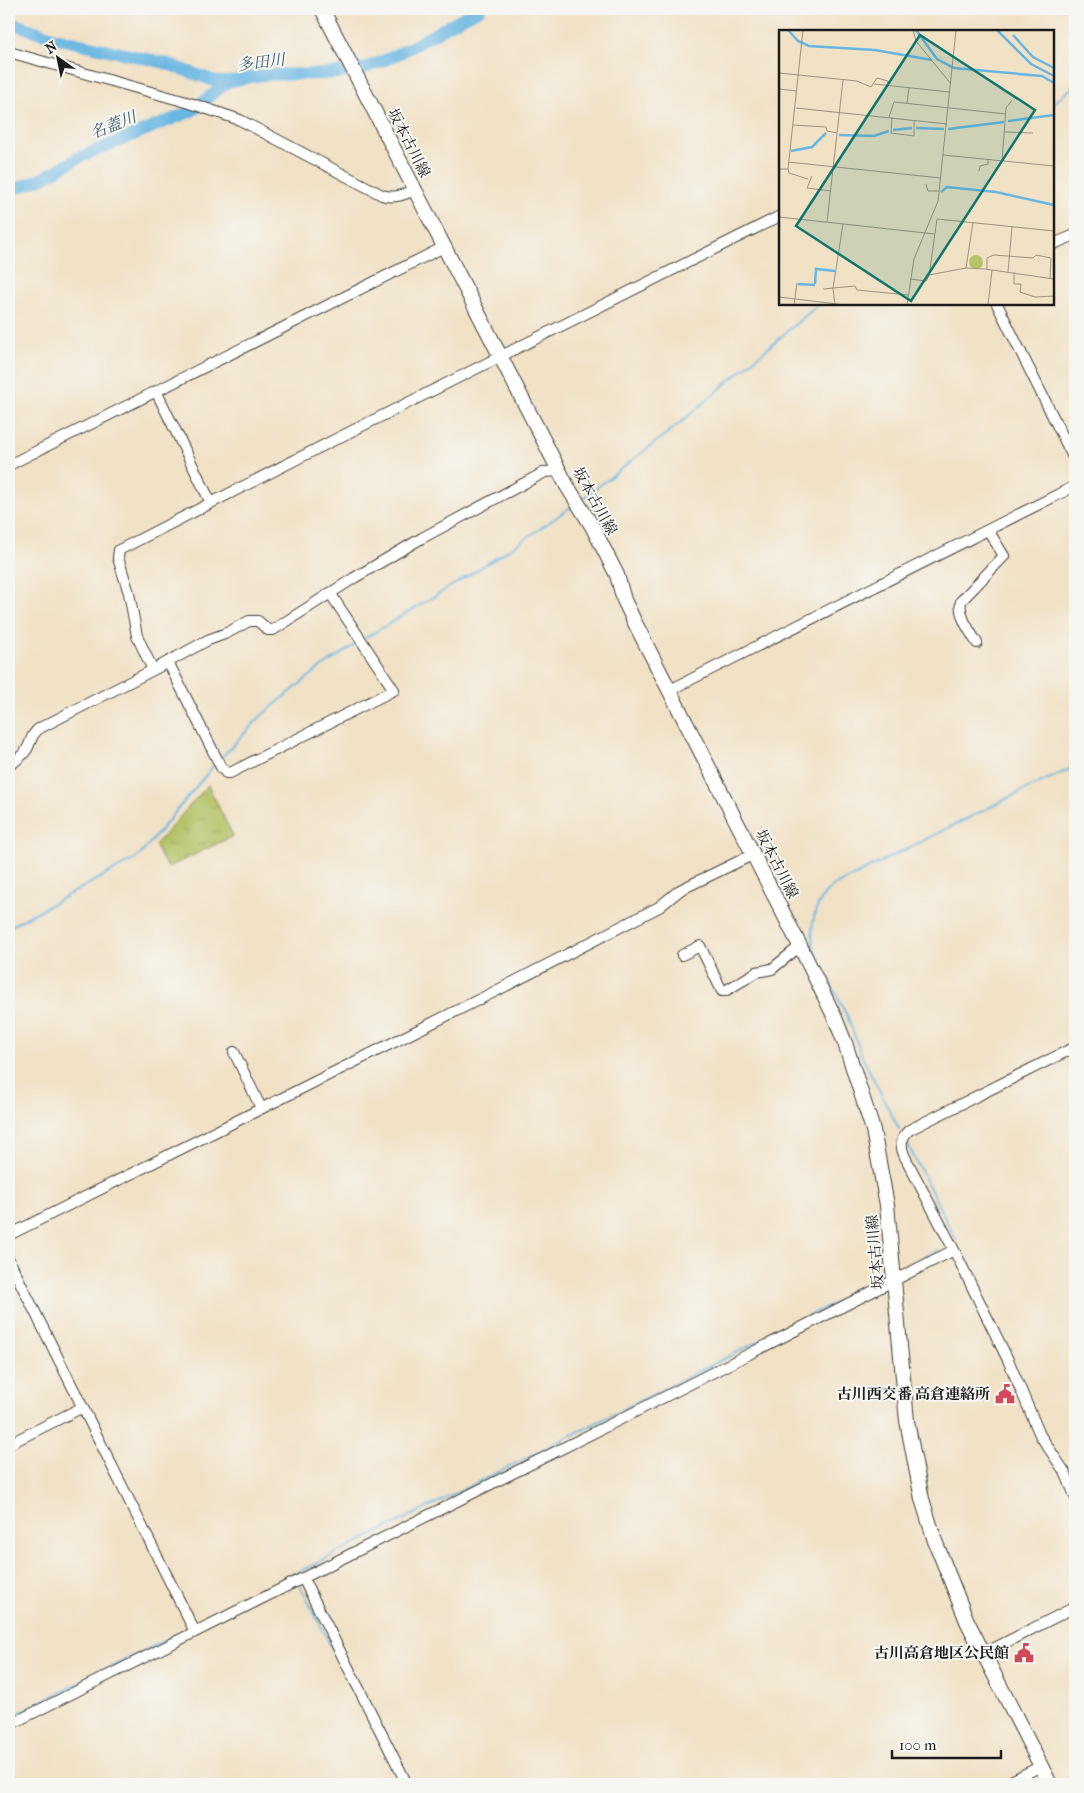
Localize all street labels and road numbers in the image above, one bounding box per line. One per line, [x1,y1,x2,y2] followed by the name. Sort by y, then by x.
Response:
[384,105,434,181] street label: 坂本古川線
[569,464,621,538] street label: 坂本古川線
[752,826,802,902] street label: 坂本古川線
[863,1214,887,1290] street label: 坂本古川線

